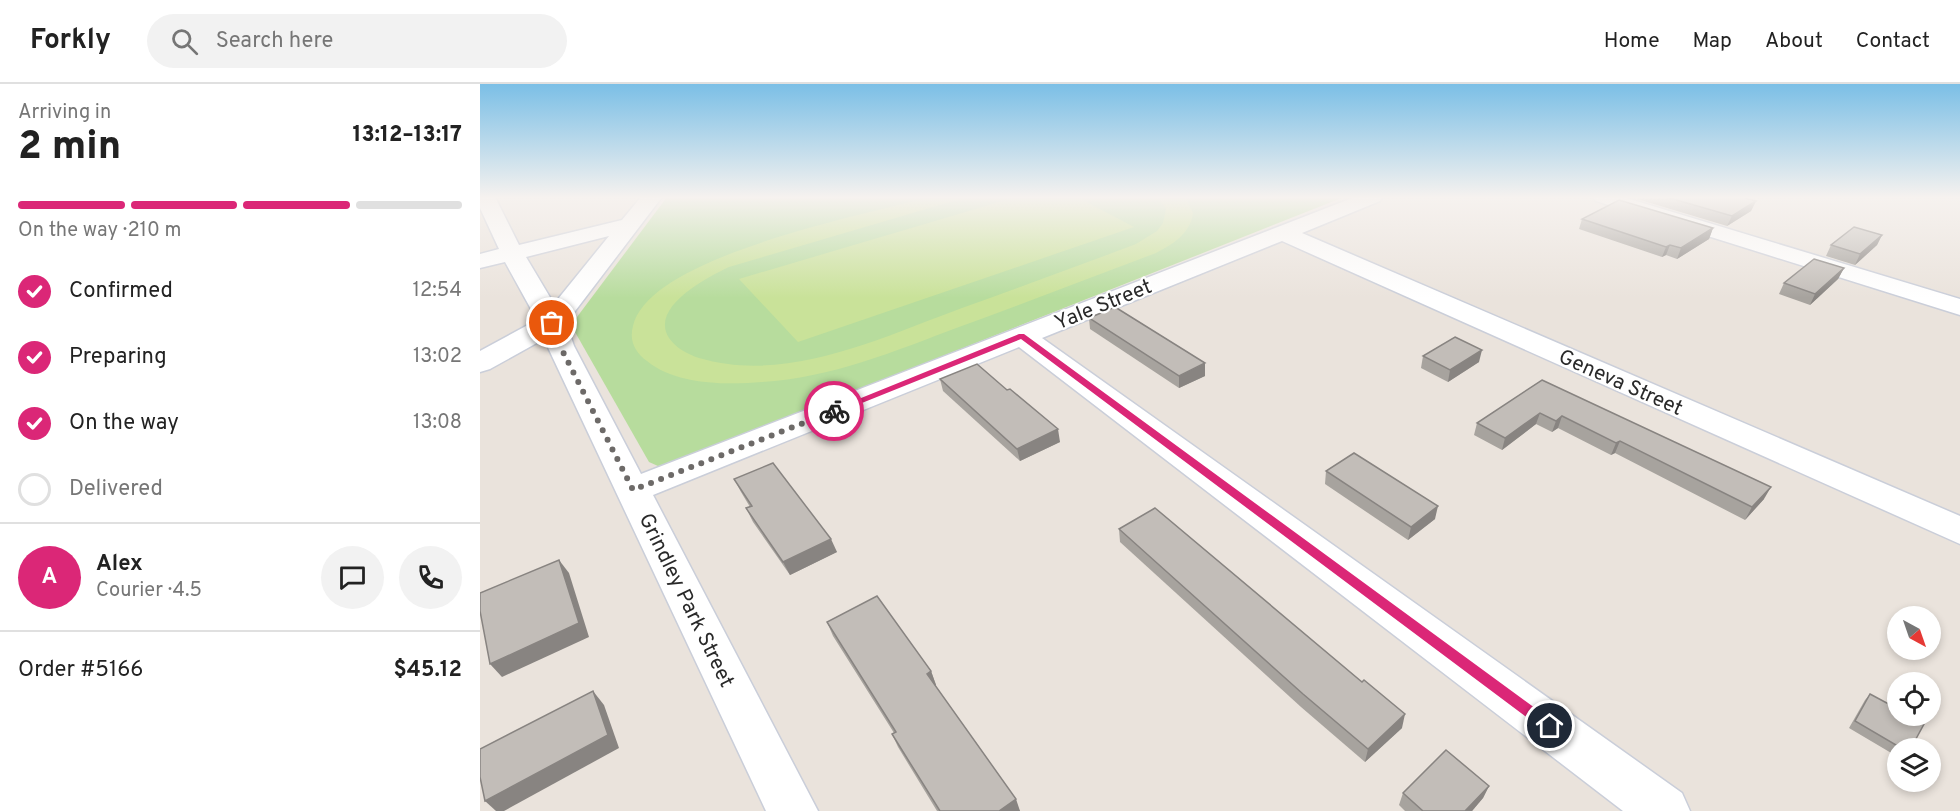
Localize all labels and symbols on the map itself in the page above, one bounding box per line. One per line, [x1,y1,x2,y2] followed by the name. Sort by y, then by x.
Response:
[1051,274,1156,337] street label: Yale Street
[526,297,577,348] pin
[1554,344,1687,423] street label: Geneva Street
[804,381,864,441] courier
[632,509,739,692] street label: Grindley Park Street
[1887,606,1941,660] north arrow
[1524,700,1575,751] pin

